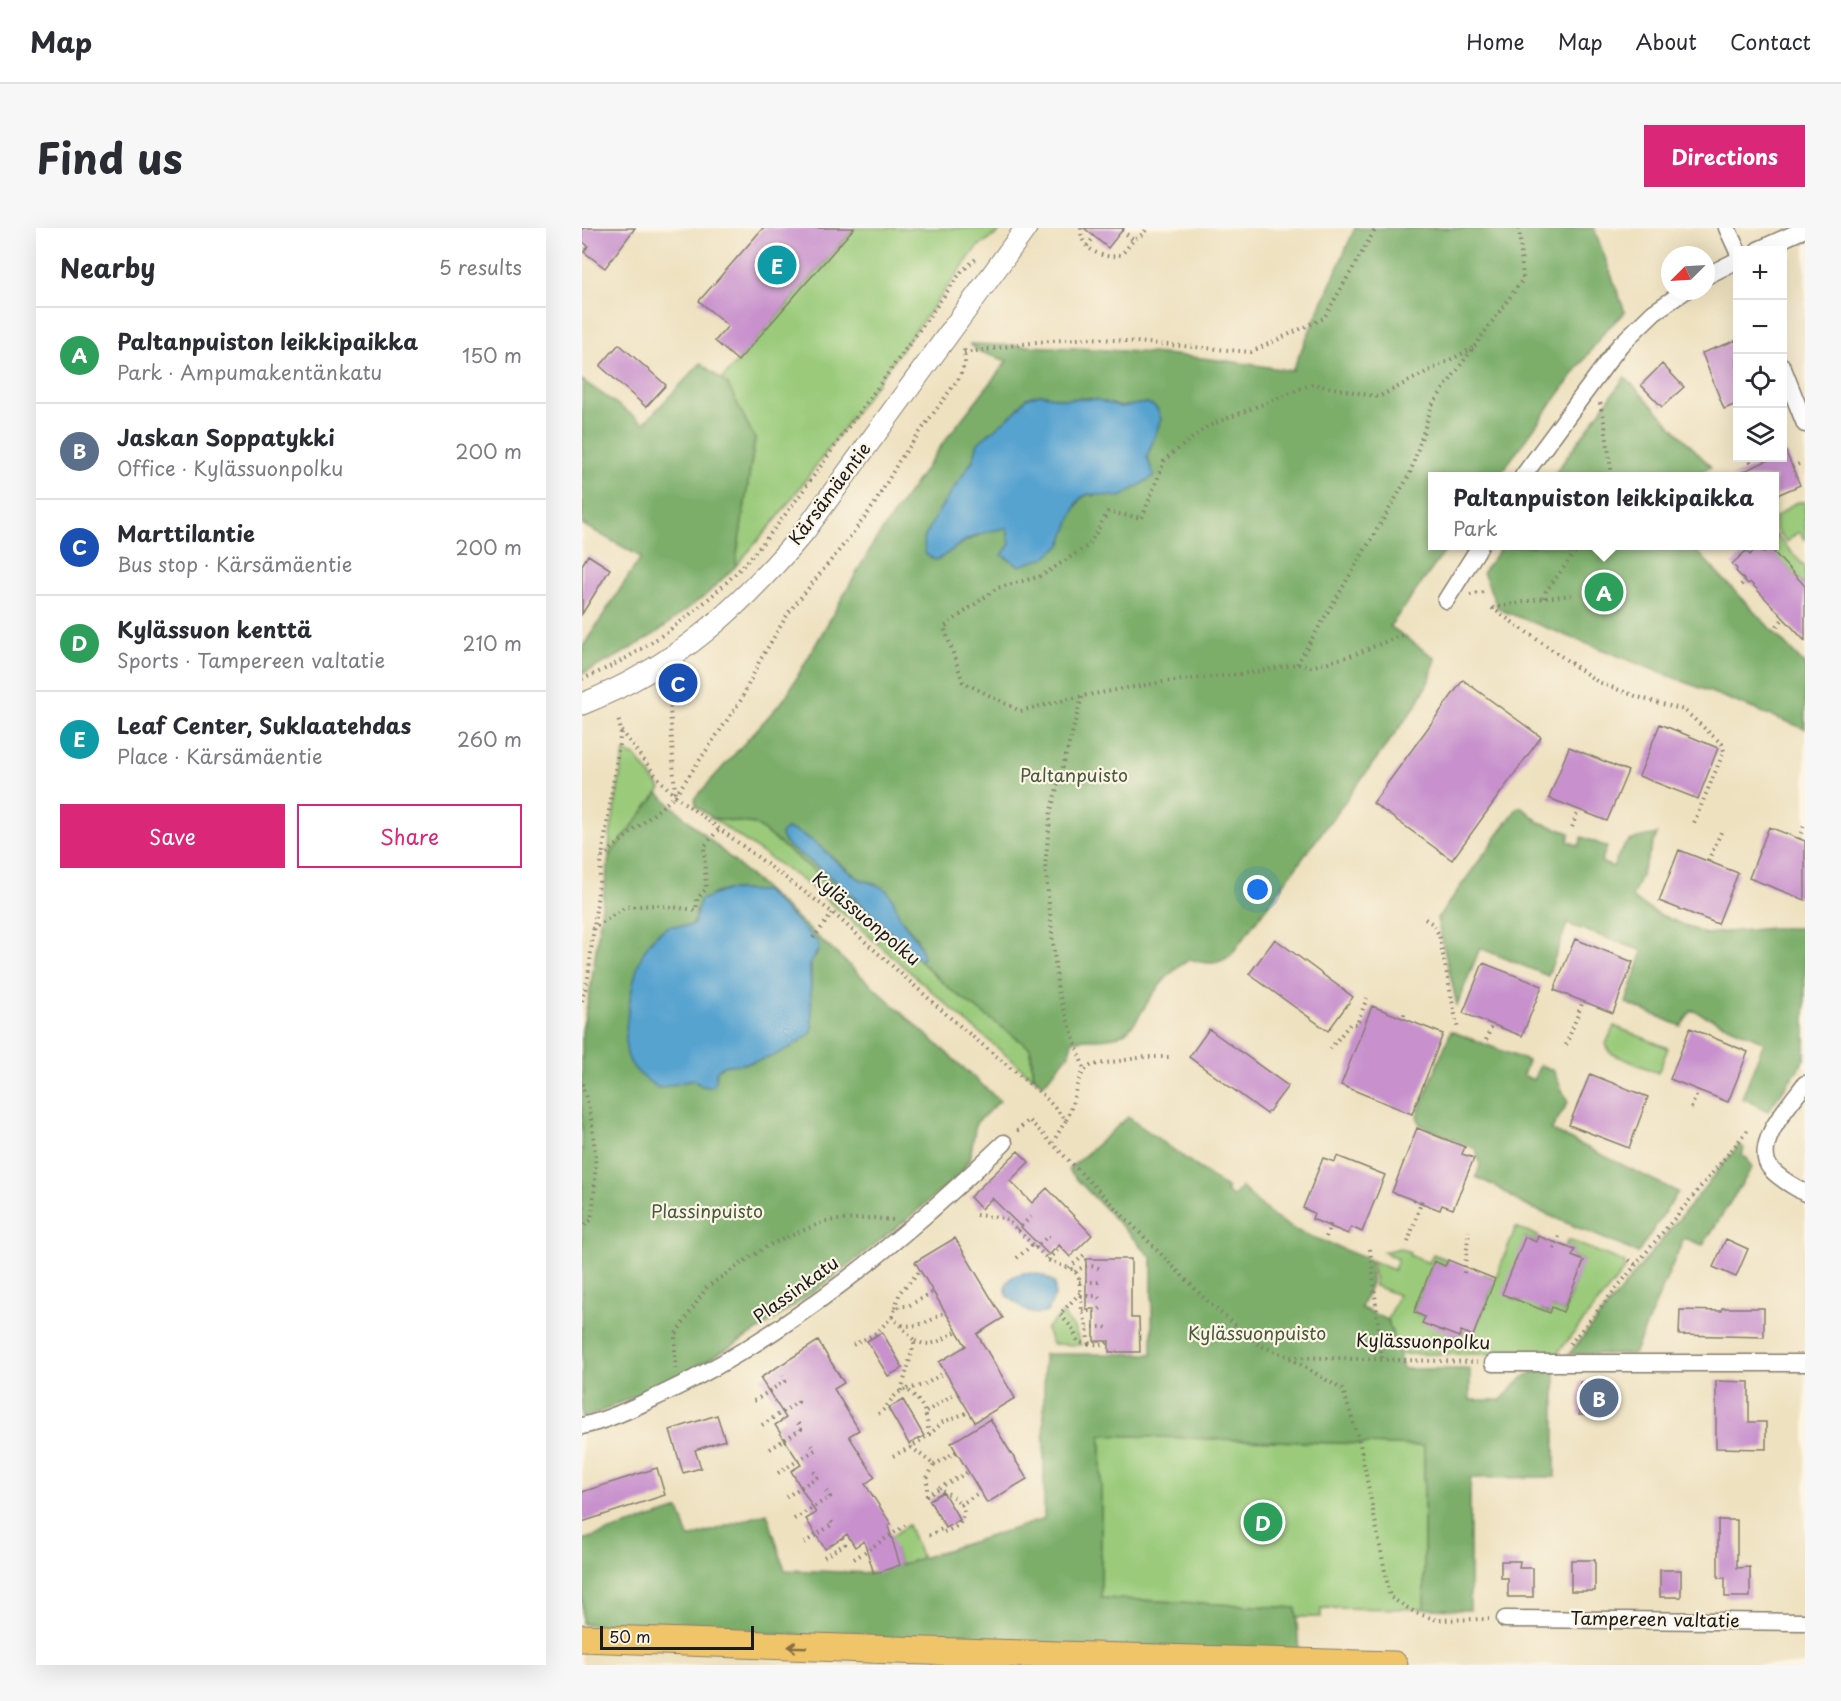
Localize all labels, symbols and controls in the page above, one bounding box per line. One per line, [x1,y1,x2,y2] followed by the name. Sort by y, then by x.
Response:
[30,20,92,63] text: Map
[1466,25,1525,57] text: Home
[1558,25,1603,57] text: Map
[1636,25,1697,57] text: About
[1730,25,1811,57] text: Contact
[36,125,183,188] text: Find us
[1644,125,1805,187] button: Directions
[758,243,796,288] pin: E
[1661,246,1715,300] north arrow
[1733,246,1787,462] map controls
[1733,246,1787,300] button: +
[60,248,155,287] text: Nearby
[439,252,522,282] text: 5 results
[1733,300,1787,354] button: −
[117,324,418,357] text: Paltanpuiston leikkipaikka
[72,340,87,370] text: A
[462,340,522,370] text: 150 m
[1733,354,1787,408] button: locate
[117,357,382,387] text: Park · Ampumakentänkatu
[1733,408,1787,462] button: layers
[117,420,335,453] text: Jaskan Soppatykki
[73,436,86,466] text: B
[455,436,522,466] text: 200 m
[781,436,876,550] street label: Kärsämäentie
[117,453,343,483] text: Office · Kylässuonpolku
[1428,472,1779,550] popup
[1453,480,1754,513] text: Paltanpuiston leikkipaikka
[1453,513,1498,543] text: Park
[117,516,255,549] text: Marttilantie
[72,532,87,562] text: C
[455,532,522,562] text: 200 m
[117,549,352,579] text: Bus stop · Kärsämäentie
[1584,570,1624,614] pin: A
[117,612,312,645] text: Kylässuon kenttä
[72,628,87,658] text: D
[463,628,522,658] text: 210 m
[117,645,385,675] text: Sports · Tampereen valtatie
[658,660,698,706] pin: C
[117,708,411,741] text: Leaf Center, Suklaatehdas
[73,724,86,754] text: E
[457,724,522,754] text: 260 m
[117,741,323,771] text: Place · Kärsämäentie
[1020,761,1128,788] park label: Paltanpuisto
[60,804,285,868] button: Save
[297,804,522,868] button: Share
[807,864,927,971] street label: Kylässuonpolku
[1243,875,1272,904] your location
[651,1197,763,1224] park label: Plassinpuisto
[747,1249,843,1329] street label: Plassinkatu
[1188,1319,1326,1346] park label: Kylässuonpuisto
[1356,1326,1490,1355] street label: Kylässuonpolku
[1580,1376,1618,1420] pin: B
[1244,1500,1282,1544] pin: D
[1570,1604,1740,1633] street label: Tampereen valtatie
[600,1623,754,1650] scale bar
[609,1624,650,1648] text: 50 m
[787,1641,807,1652] one-way arrow

